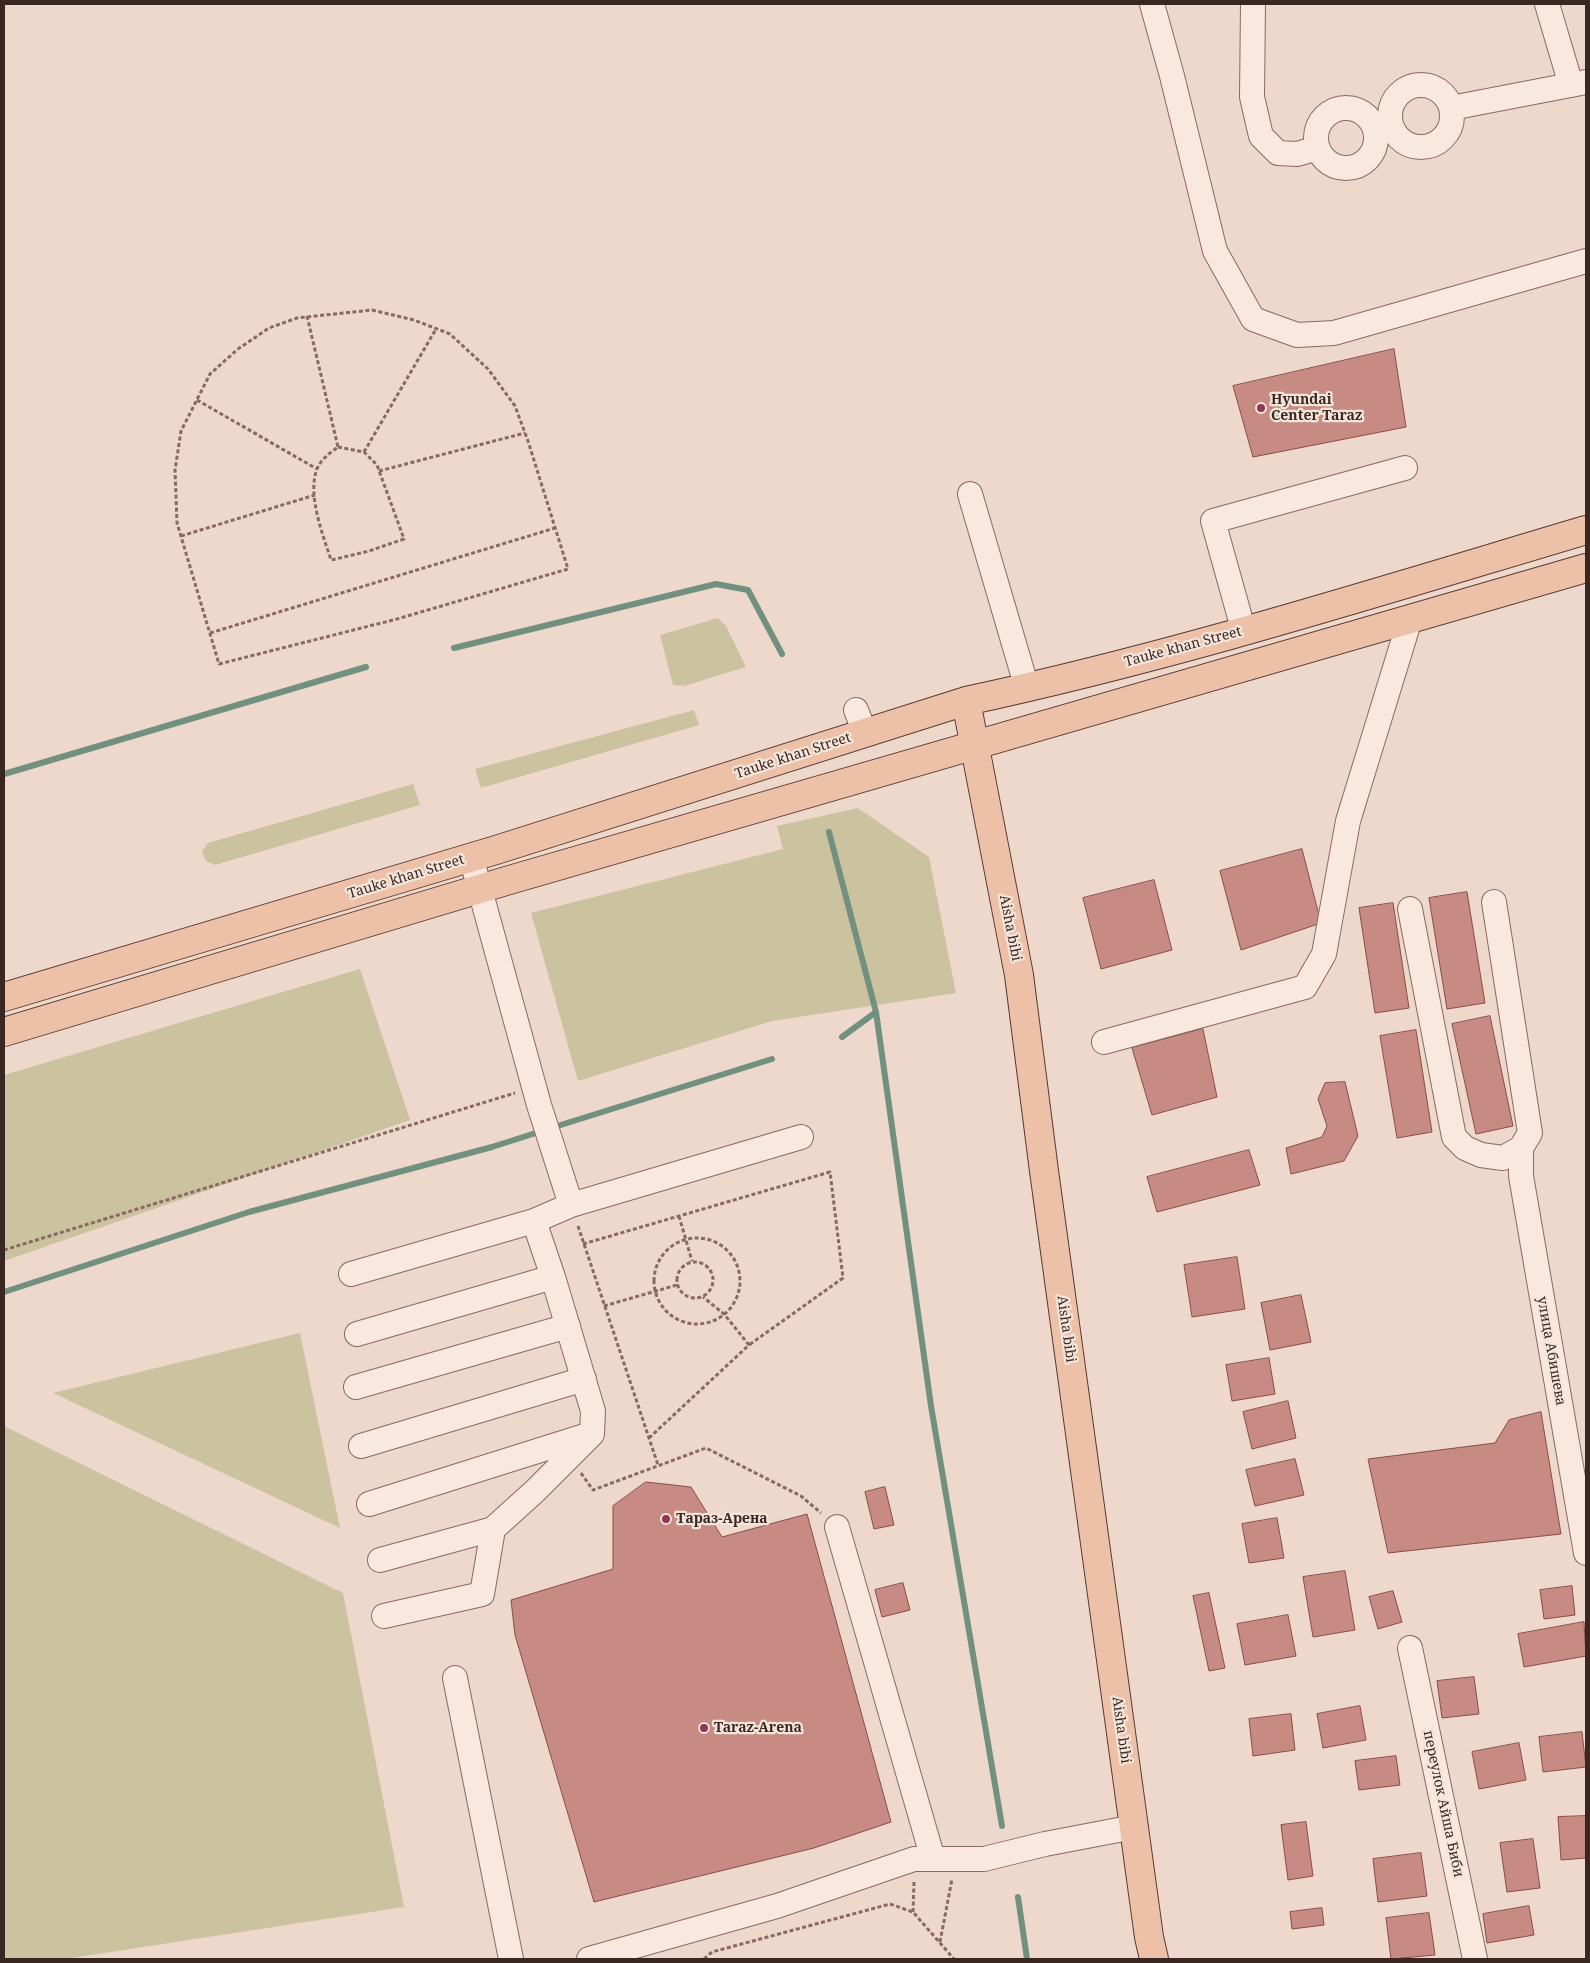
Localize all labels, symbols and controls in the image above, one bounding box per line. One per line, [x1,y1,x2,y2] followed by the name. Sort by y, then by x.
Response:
[1271,392,1362,424] place label: Hyundai Center Taraz
[1255,402,1267,414] marker: Hyundai Center Taraz
[1123,623,1243,671] street label: Tauke khan Street
[733,729,853,783] street label: Tauke khan Street
[346,851,466,903] street label: Tauke khan Street
[995,893,1025,963] street label: Aisha bibi
[1053,1295,1079,1363] street label: Aisha bibi
[1533,1295,1569,1407] street label: улица Абишева
[676,1511,768,1527] place label: Тараз-Арена
[660,1513,672,1525] marker: Тараз-Арена
[1108,1696,1134,1764] street label: Aisha bibi
[714,1720,802,1736] place label: Taraz-Arena
[698,1722,710,1734] marker: Taraz-Arena
[1419,1729,1467,1879] street label: переулок Айша Биби

